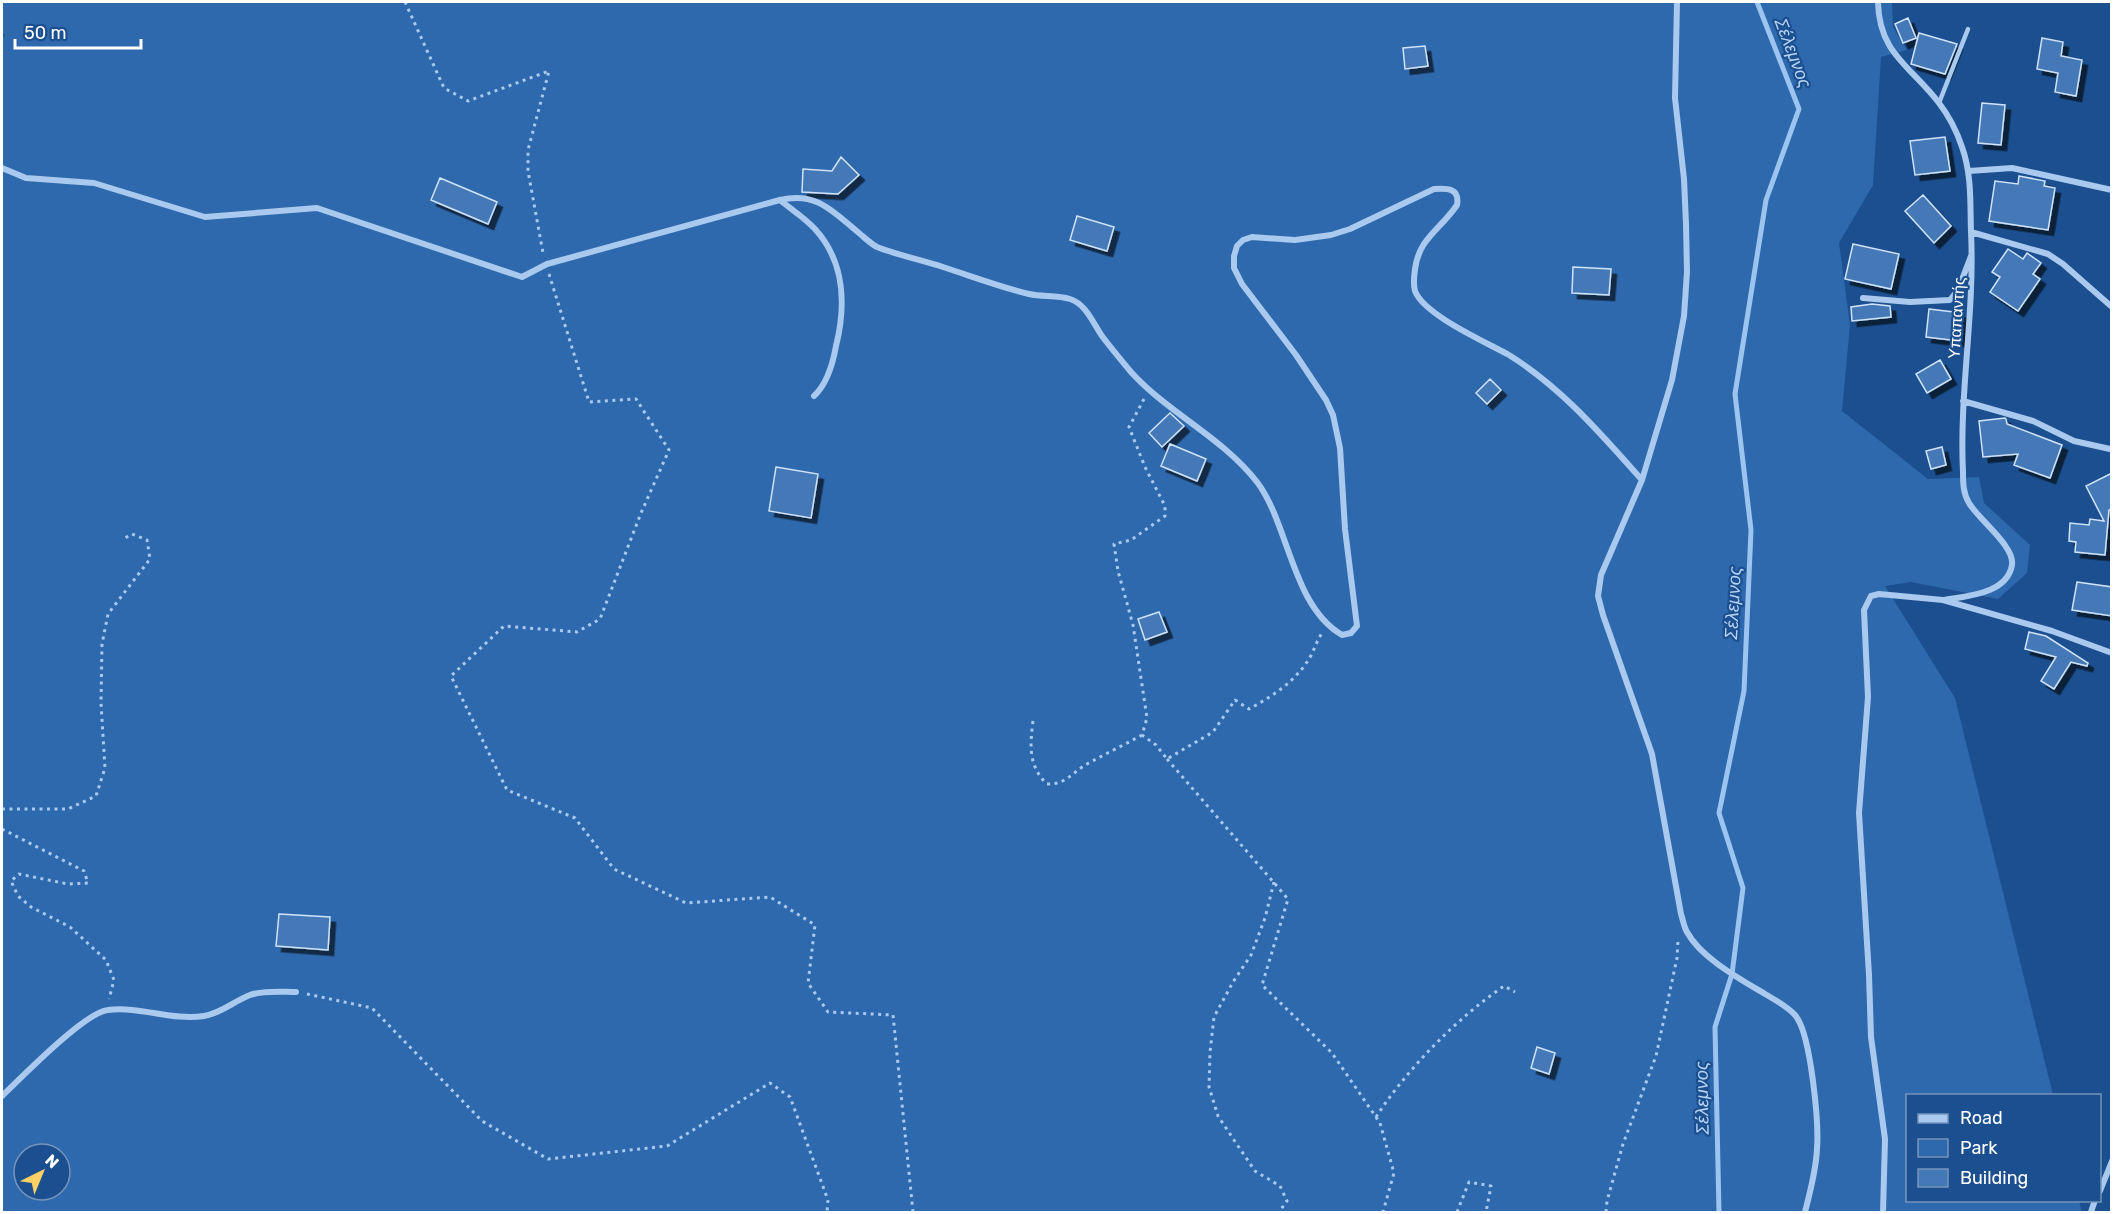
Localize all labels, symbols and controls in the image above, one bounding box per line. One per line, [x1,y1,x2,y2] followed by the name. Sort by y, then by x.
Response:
[15,12,141,50] scale bar
[1769,14,1816,91] water label: Σέλεμνος
[24,22,67,44] text: 50 m
[1944,276,1969,359] street label: Υπαπαντής
[1720,566,1746,641] water label: Σέλεμνος
[1690,1061,1714,1136] water label: Σέλεμνος
[1906,1094,2101,1202] legend
[1960,1107,2003,1129] text: Road
[1960,1137,1998,1159] text: Park
[12,1142,72,1202] north arrow
[41,1151,63,1172] text: N
[1960,1167,2028,1189] text: Building

